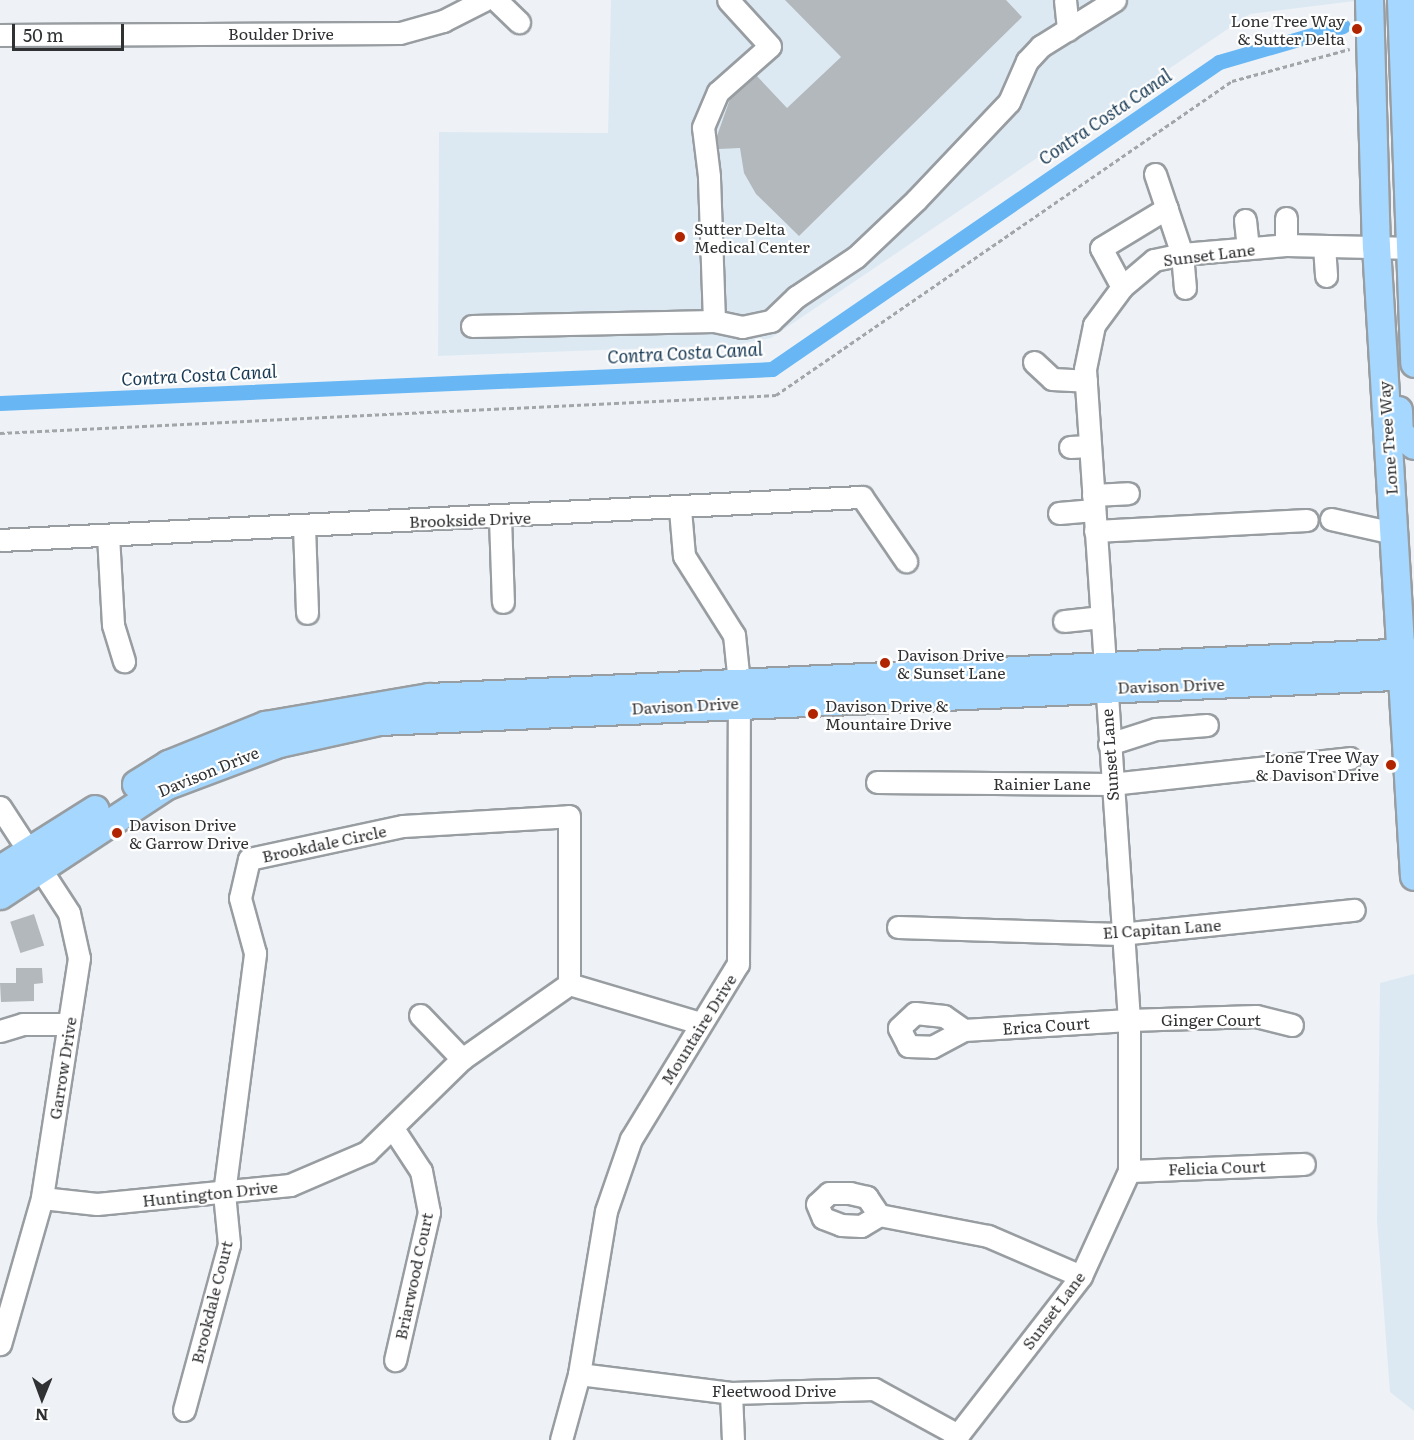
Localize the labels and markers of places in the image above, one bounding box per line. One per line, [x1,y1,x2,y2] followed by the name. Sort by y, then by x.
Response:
[1231,10,1345,48] place label: Lone Tree Way & Sutter Delta
[1350,22,1364,36] marker: Lone Tree Way & Sutter Delta
[694,218,810,256] place label: Sutter Delta Medical Center
[671,228,689,246] marker: Sutter Delta Medical Center
[897,644,1006,682] place label: Davison Drive & Sunset Lane
[878,656,892,670] marker: Davison Drive & Sunset Lane
[825,695,951,733] place label: Davison Drive & Mountaire Drive
[806,707,820,721] marker: Davison Drive & Mountaire Drive
[1256,746,1379,784] place label: Lone Tree Way & Davison Drive
[1384,758,1398,772] marker: Lone Tree Way & Davison Drive
[129,814,249,852] place label: Davison Drive & Garrow Drive
[110,826,124,840] marker: Davison Drive & Garrow Drive

